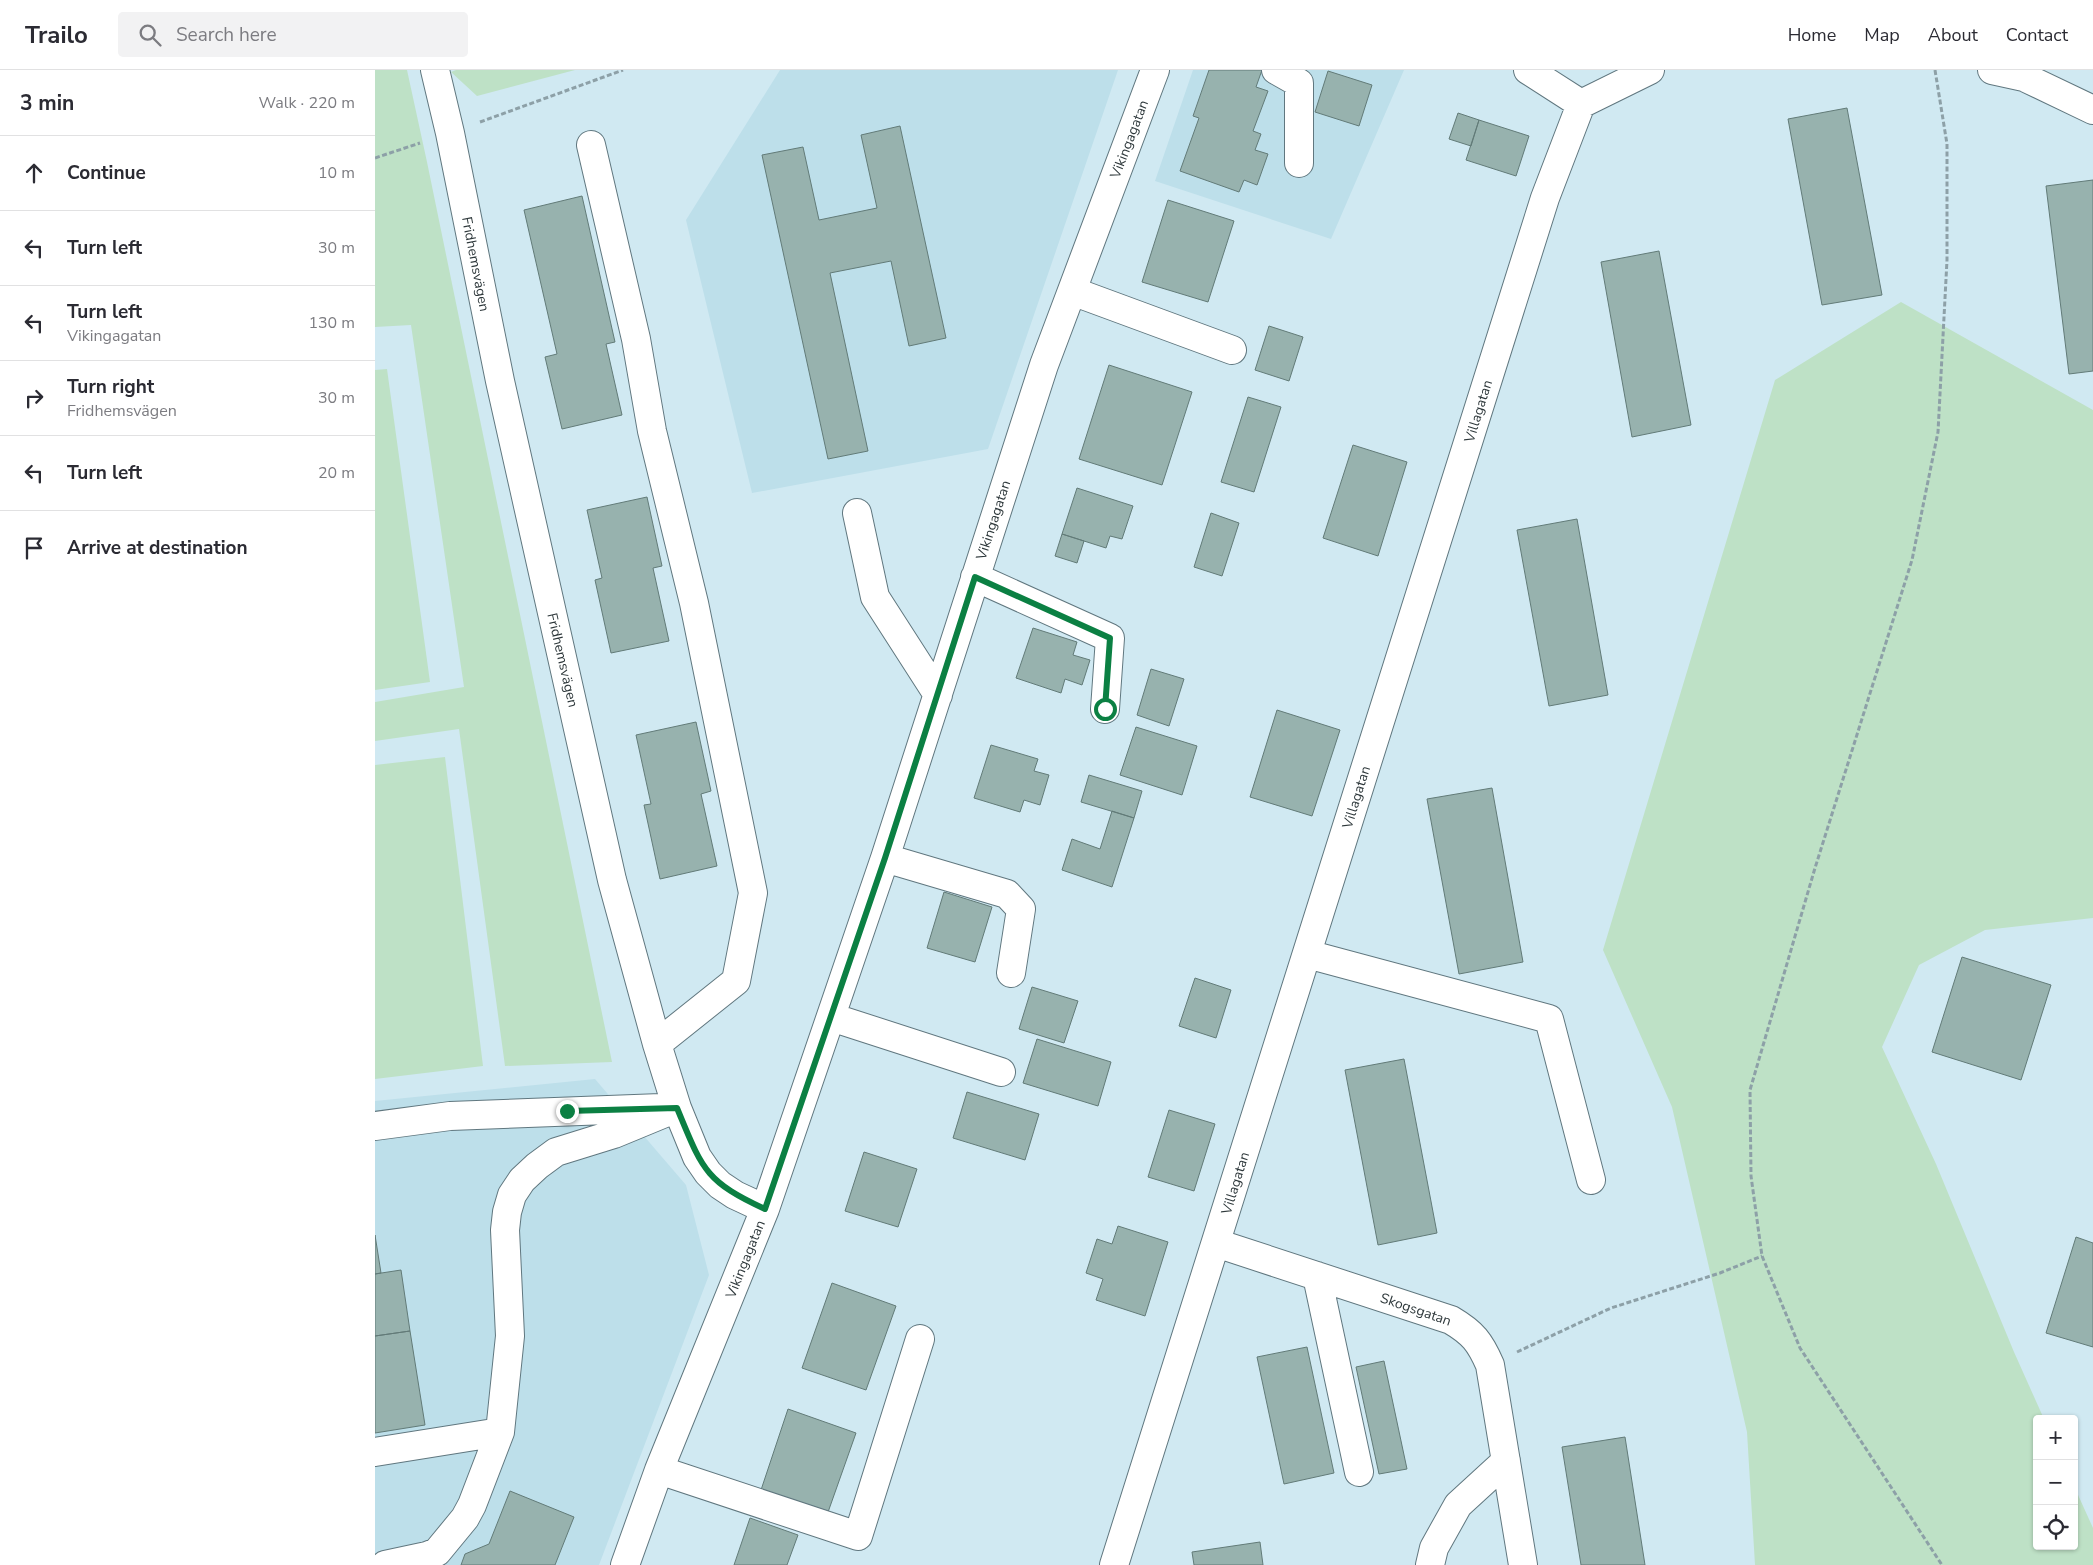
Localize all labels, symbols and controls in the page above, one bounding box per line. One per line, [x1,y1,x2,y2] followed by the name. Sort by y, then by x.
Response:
[118,12,468,57] search box
[25,19,88,51] text: Trailo
[136,21,164,49] icon: search
[176,22,277,48] text: Search here
[1788,23,1836,47] text: Home
[1864,23,1900,47] text: Map
[1928,23,1978,47] text: About
[2006,23,2068,47] text: Contact
[20,89,74,117] text: 3 min
[259,92,355,114] text: Walk · 220 m
[1105,97,1153,182] street label: Vikingagatan
[20,159,48,187] icon: ahead
[67,160,146,186] text: Continue
[318,162,355,184] text: 10 m
[457,215,494,313] street label: Fridhemsvägen
[20,234,48,262] icon: left
[67,235,142,261] text: Turn left
[318,237,355,259] text: 30 m
[67,299,142,325] text: Turn left
[20,309,48,337] icon: left
[308,312,355,334] text: 130 m
[67,325,161,347] text: Vikingagatan
[67,374,154,400] text: Turn right
[1460,378,1497,446] street label: Villagatan
[20,384,48,412] icon: right
[318,387,355,409] text: 30 m
[67,400,177,422] text: Fridhemsvägen
[20,459,48,487] icon: left
[67,460,142,486] text: Turn left
[318,462,355,484] text: 20 m
[971,478,1015,563] street label: Vikingagatan
[20,534,48,562] icon: arrive
[67,535,248,561] text: Arrive at destination
[542,611,583,709] street label: Fridhemsvägen
[1094,698,1117,721] route start
[1338,764,1375,832] street label: Villagatan
[556,1100,579,1123] route end
[1217,1150,1254,1218] street label: Villagatan
[721,1217,770,1302] street label: Vikingagatan
[1378,1288,1454,1331] street label: Skogsgatan
[2033,1415,2078,1550] map controls
[2033,1415,2078,1460] button: +
[2033,1460,2078,1505] button: −
[2033,1505,2078,1550] button: locate

